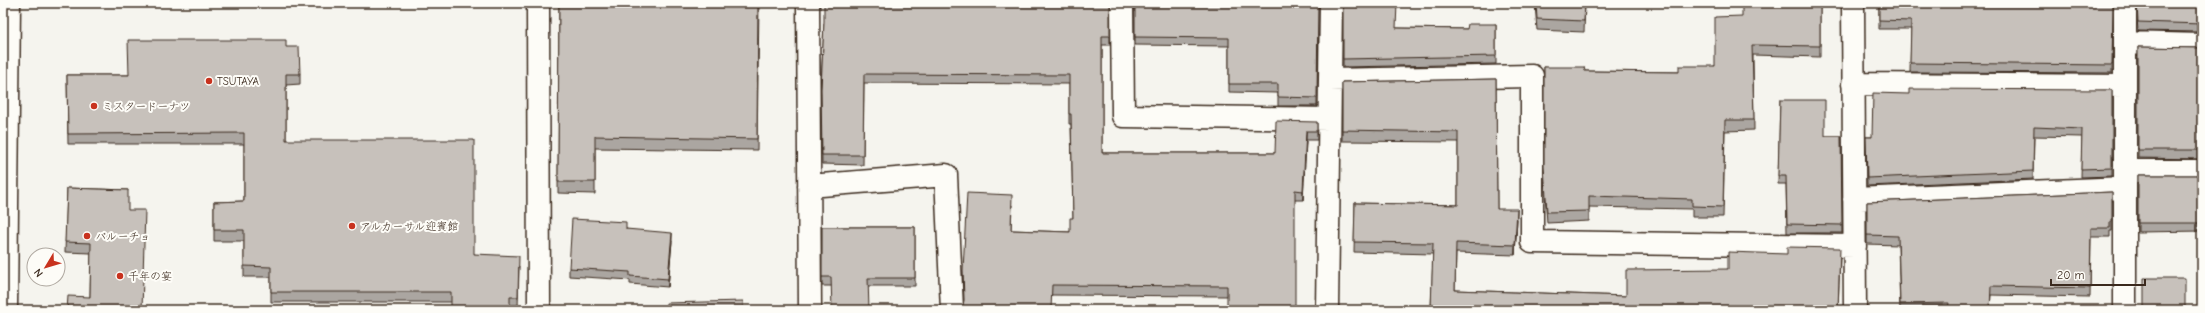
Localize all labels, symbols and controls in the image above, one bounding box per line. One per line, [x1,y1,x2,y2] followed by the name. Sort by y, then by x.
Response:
[217,75,259,88] place label: TSUTAYA
[204,76,214,86] marker: TSUTAYA
[102,100,190,113] place label: ミスタードーナツ
[89,101,99,111] marker: ミスタードーナツ
[360,220,458,233] place label: アルカーサル迎賓館
[347,221,357,231] marker: アルカーサル迎賓館
[95,230,150,243] place label: バルーチョ
[82,231,92,241] marker: バルーチョ
[26,247,66,287] north arrow
[2051,261,2145,287] scale bar
[31,266,46,280] text: N
[2057,268,2085,282] text: 20 m
[128,270,172,283] place label: 千年の宴
[115,271,125,281] marker: 千年の宴

